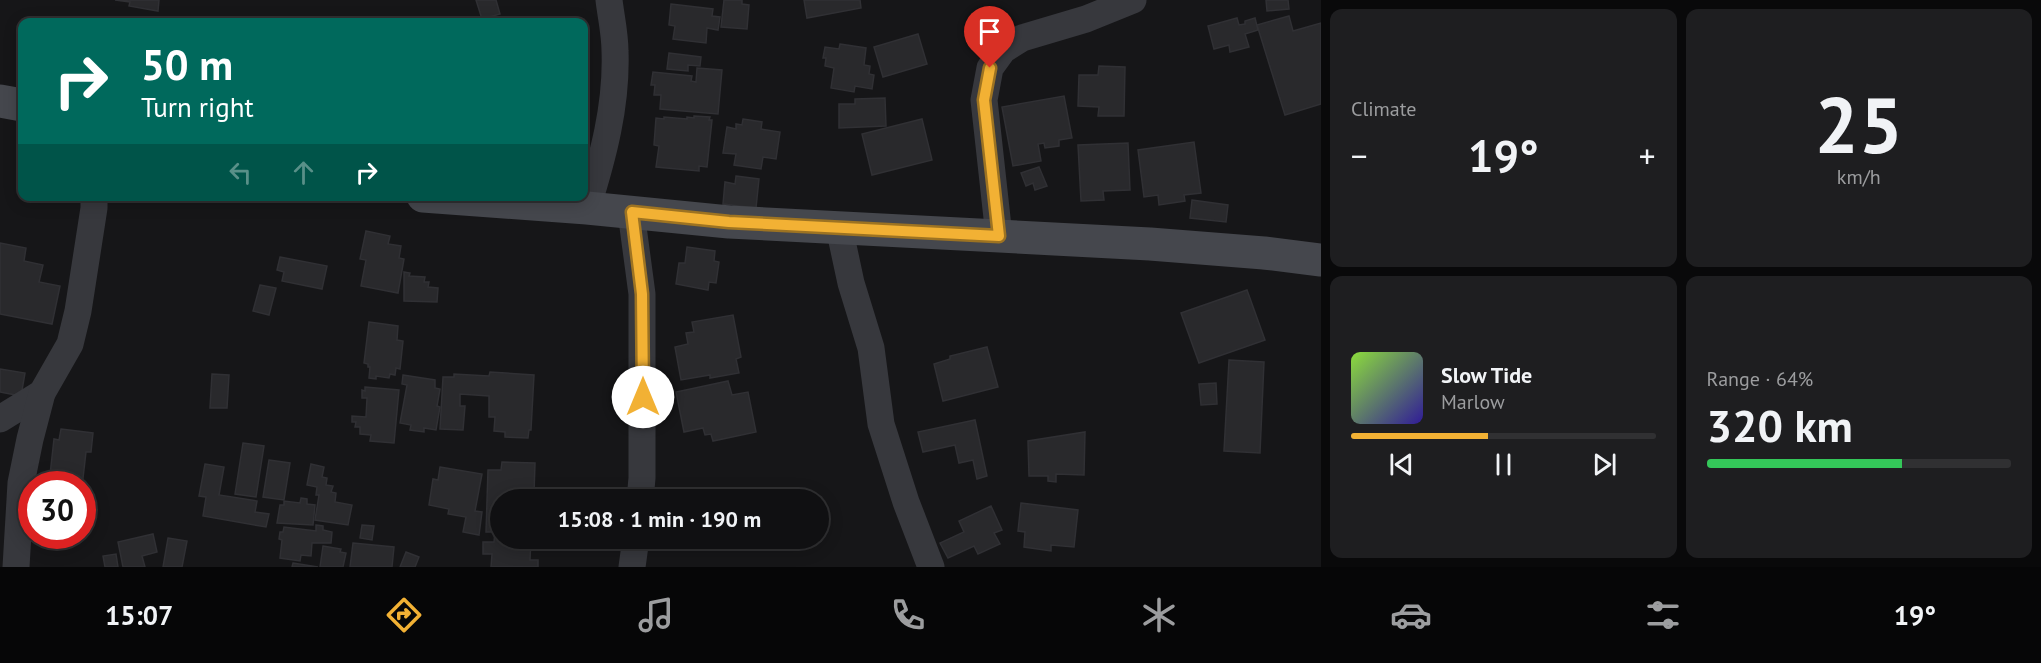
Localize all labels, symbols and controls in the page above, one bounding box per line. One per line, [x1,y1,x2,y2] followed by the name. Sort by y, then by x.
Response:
[964,6,1015,68] pin
[973,15,1006,48] icon: arrive
[141,37,233,92] text: 50 m
[42,42,120,120] icon: right
[1815,74,1903,175] text: 25
[141,90,254,124] text: Turn right
[1351,96,1417,122] text: Climate
[1468,126,1539,184] text: 19°
[1351,134,1368,177] text: −
[1639,134,1655,177] text: +
[224,156,257,189] icon: left
[287,156,320,189] icon: ahead
[350,156,383,189] icon: right
[1837,164,1881,190] text: km/h
[1441,361,1532,389] text: Slow Tide
[611,365,675,429] position arrow
[1707,366,1813,392] text: Range · 64%
[1441,389,1505,415] text: Marlow
[1707,396,1853,454] text: 320 km
[1385,448,1418,481] icon: previous
[1487,448,1520,481] icon: pause
[1588,448,1621,481] icon: next
[18,471,96,549] speed limit sign: 30
[558,505,761,533] text: 15:08 · 1 min · 190 m
[383,594,425,636] icon: directions
[635,594,677,636] icon: music
[887,594,929,636] icon: phone
[1138,594,1180,636] icon: climate
[1390,594,1432,636] icon: car
[1642,594,1684,636] icon: filters
[105,598,173,632] text: 15:07
[1894,598,1936,632] text: 19°

